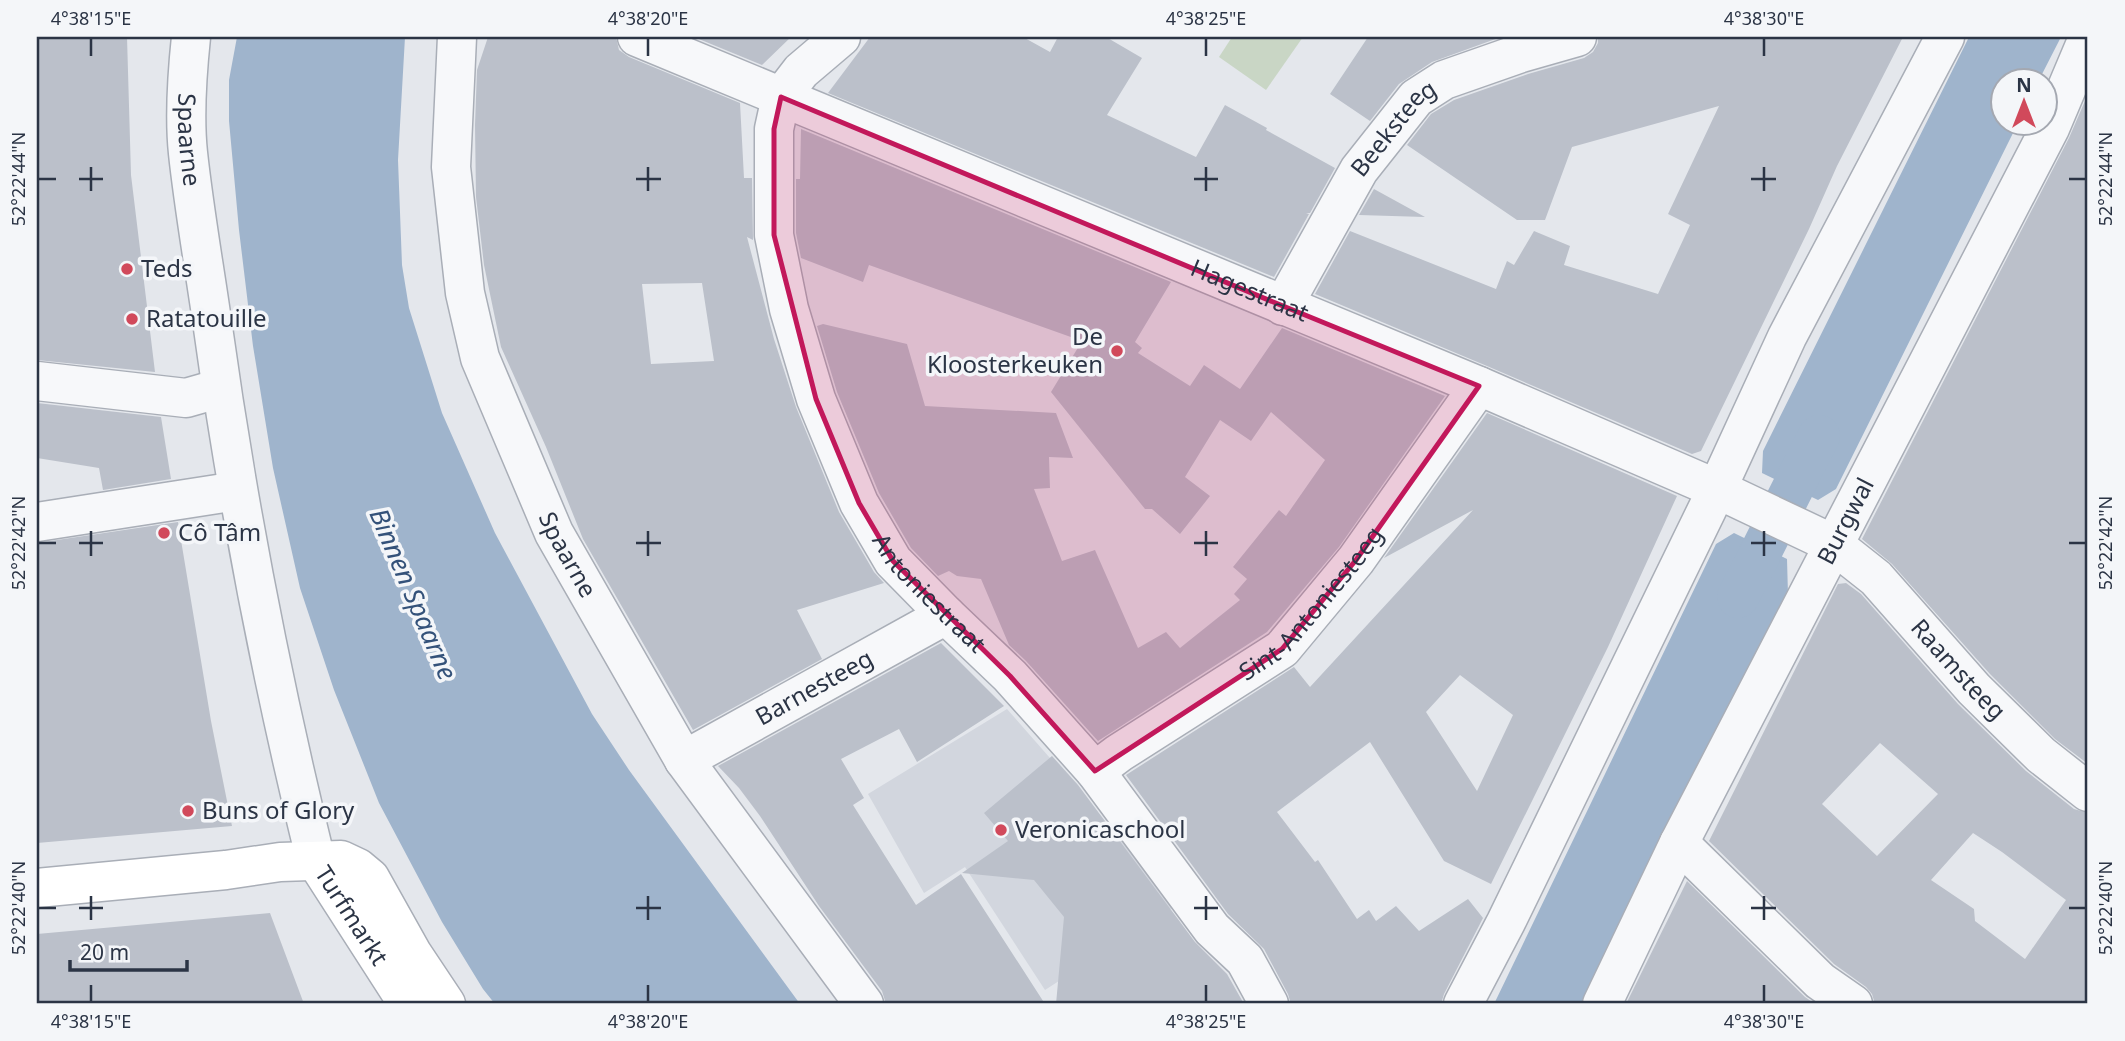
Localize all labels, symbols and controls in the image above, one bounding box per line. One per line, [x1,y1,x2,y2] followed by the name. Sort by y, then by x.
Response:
[51,6,131,30] text: 4°38'15"E
[608,6,688,30] text: 4°38'20"E
[1166,6,1246,30] text: 4°38'25"E
[1724,6,1804,30] text: 4°38'30"E
[1988,66,2058,136] north arrow
[1342,71,1442,183] street label: Beeksteeg
[2016,72,2032,98] text: N
[171,93,210,188] street label: Spaarne
[6,132,30,226] text: 52°22'44"N
[2093,132,2117,226] text: 52°22'44"N
[1186,250,1314,329] street label: Hagestraat
[141,251,192,284] place label: Teds
[119,261,135,277] marker: Teds
[146,301,267,334] place label: Ratatouille
[124,311,140,327] marker: Ratatouille
[927,319,1103,380] place label: De Kloosterkeuken
[1109,343,1125,359] marker: De Kloosterkeuken
[1808,471,1881,570] street label: Burgwal
[6,496,30,590] text: 52°22'42"N
[2093,496,2117,590] text: 52°22'42"N
[362,502,466,685] water label: Binnen Spaarne
[532,506,605,603] street label: Spaarne
[178,515,261,548] place label: Cô Tâm
[1232,519,1390,687] street label: Sint-Antoniesteeg
[156,525,172,541] marker: Cô Tâm
[865,527,994,660] street label: Antoniestraat
[1904,611,2014,726] street label: Raamsteeg
[749,641,878,732] street label: Barnesteeg
[202,793,355,826] place label: Buns of Glory
[180,803,196,819] marker: Buns of Glory
[1015,812,1186,845] place label: Veronicaschool
[993,822,1009,838] marker: Veronicaschool
[308,859,397,971] street label: Turfmarkt
[6,861,30,955] text: 52°22'40"N
[2093,861,2117,955] text: 52°22'40"N
[70,929,187,973] scale bar
[80,938,129,966] text: 20 m
[51,1009,131,1033] text: 4°38'15"E
[608,1009,688,1033] text: 4°38'20"E
[1166,1009,1246,1033] text: 4°38'25"E
[1724,1009,1804,1033] text: 4°38'30"E

